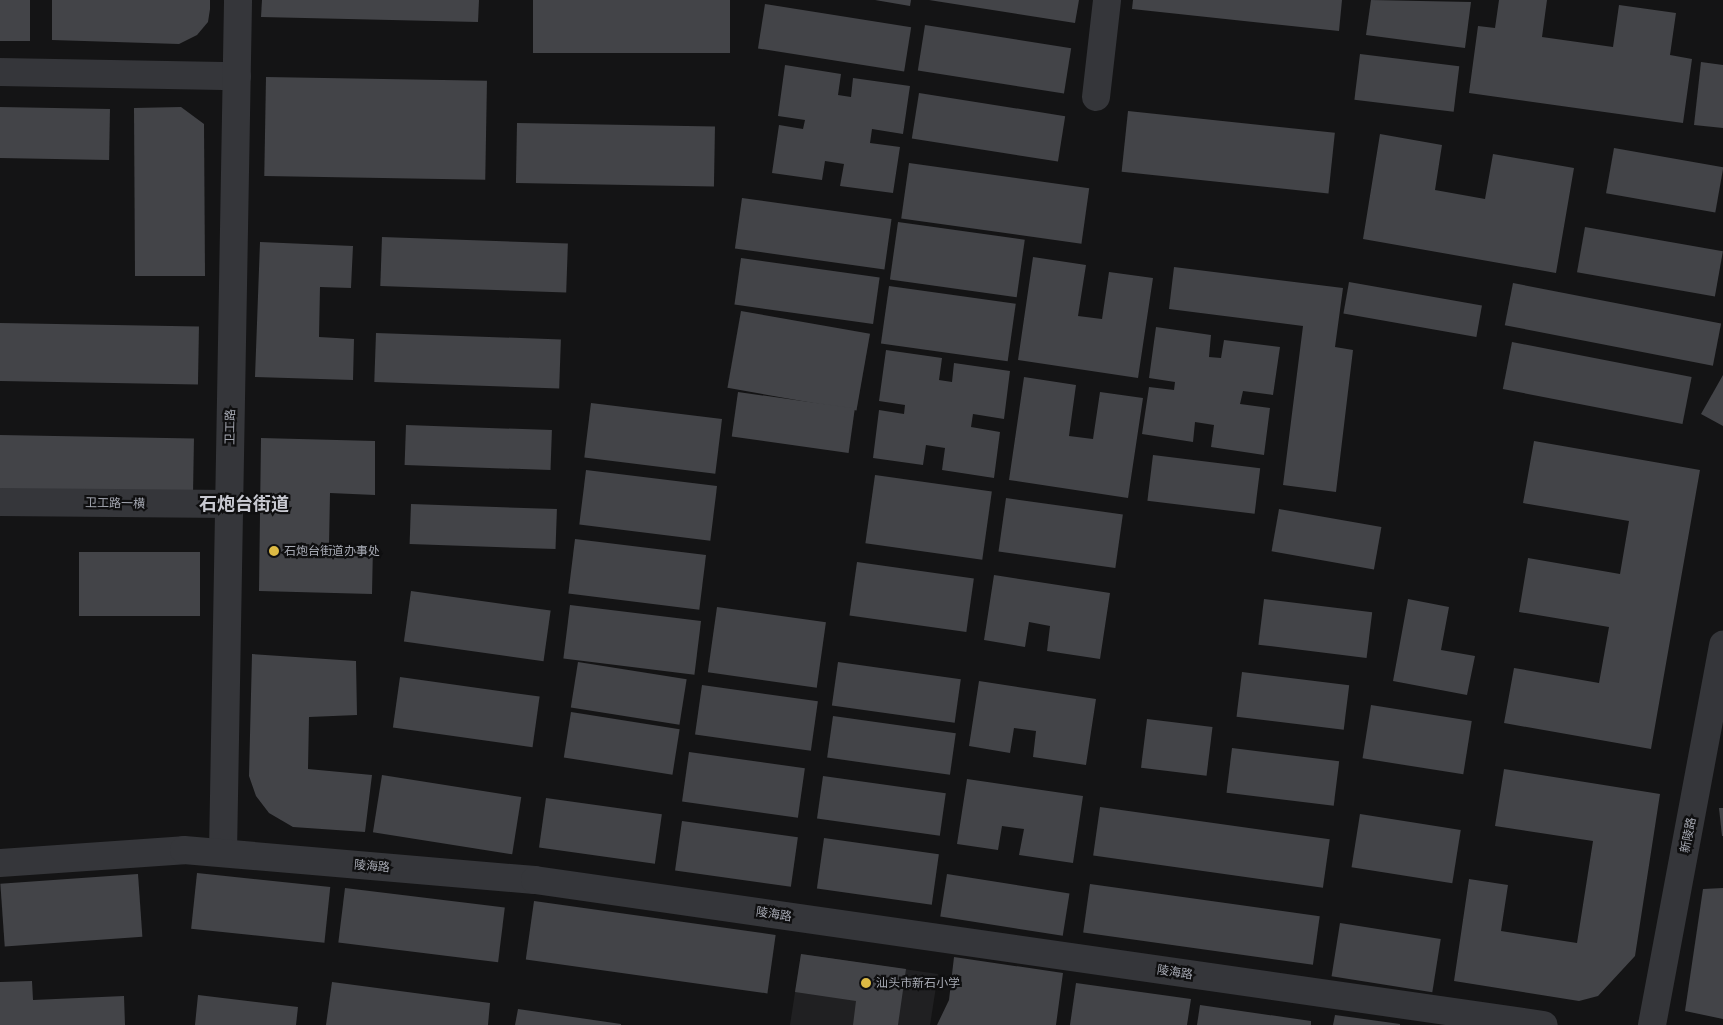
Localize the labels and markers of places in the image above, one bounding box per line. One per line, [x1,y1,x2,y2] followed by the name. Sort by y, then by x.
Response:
[284,544,380,558] place label: 石炮台街道办事处
[268,545,280,557] marker: 石炮台街道办事处
[876,976,960,990] place label: 汕头市新石小学
[860,977,872,989] marker: 汕头市新石小学

